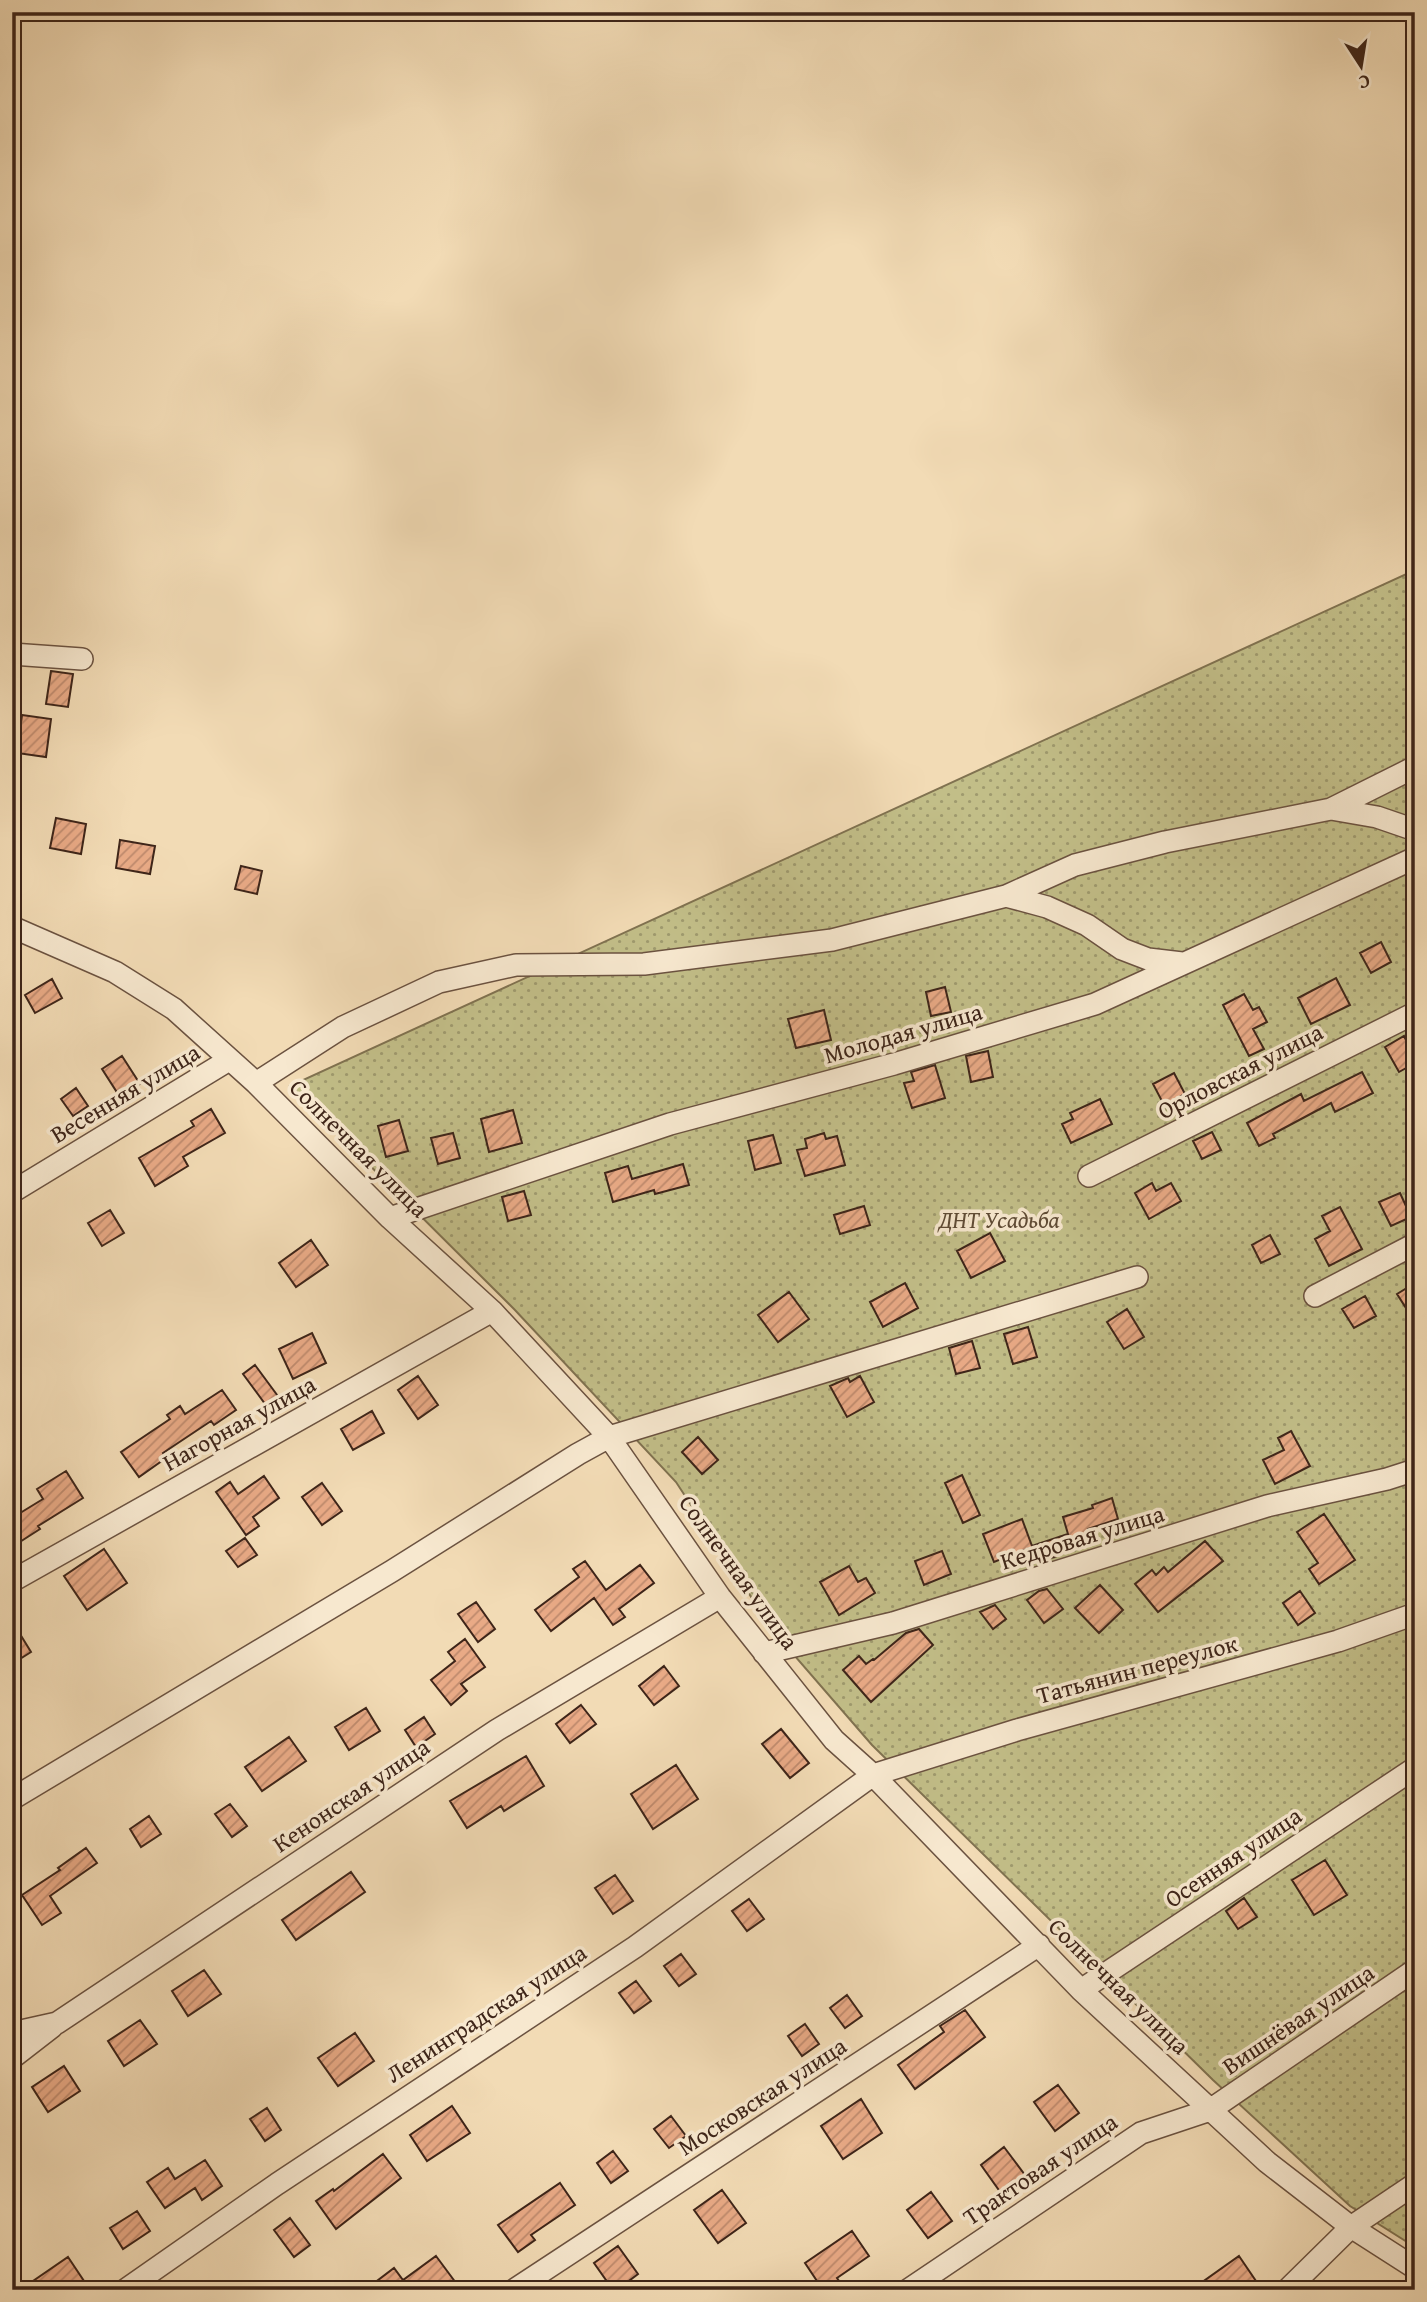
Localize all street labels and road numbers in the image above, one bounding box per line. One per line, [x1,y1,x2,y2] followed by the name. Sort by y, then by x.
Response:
[820,994,987,1072] street label: Молодая улица
[1151,1014,1329,1128] street label: Орловская улица
[44,1034,207,1152] street label: Весенняя улица
[282,1071,437,1226] street label: Солнечная улица
[156,1366,322,1480] street label: Нагорная улица
[671,1487,808,1657] street label: Солнечная улица
[996,1495,1169,1579] street label: Кедровая улица
[1033,1625,1242,1713] street label: Татьянин переулок
[265,1729,437,1861] street label: Кенонская улица
[1157,1798,1309,1916] street label: Осенняя улица
[1041,1909,1198,2063] street label: Солнечная улица
[379,1935,594,2091] street label: Ленинградская улица
[1215,1955,1381,2083] street label: Вишнёвая улица
[671,2028,854,2164] street label: Московская улица
[956,2104,1125,2234] street label: Трактовая улица

